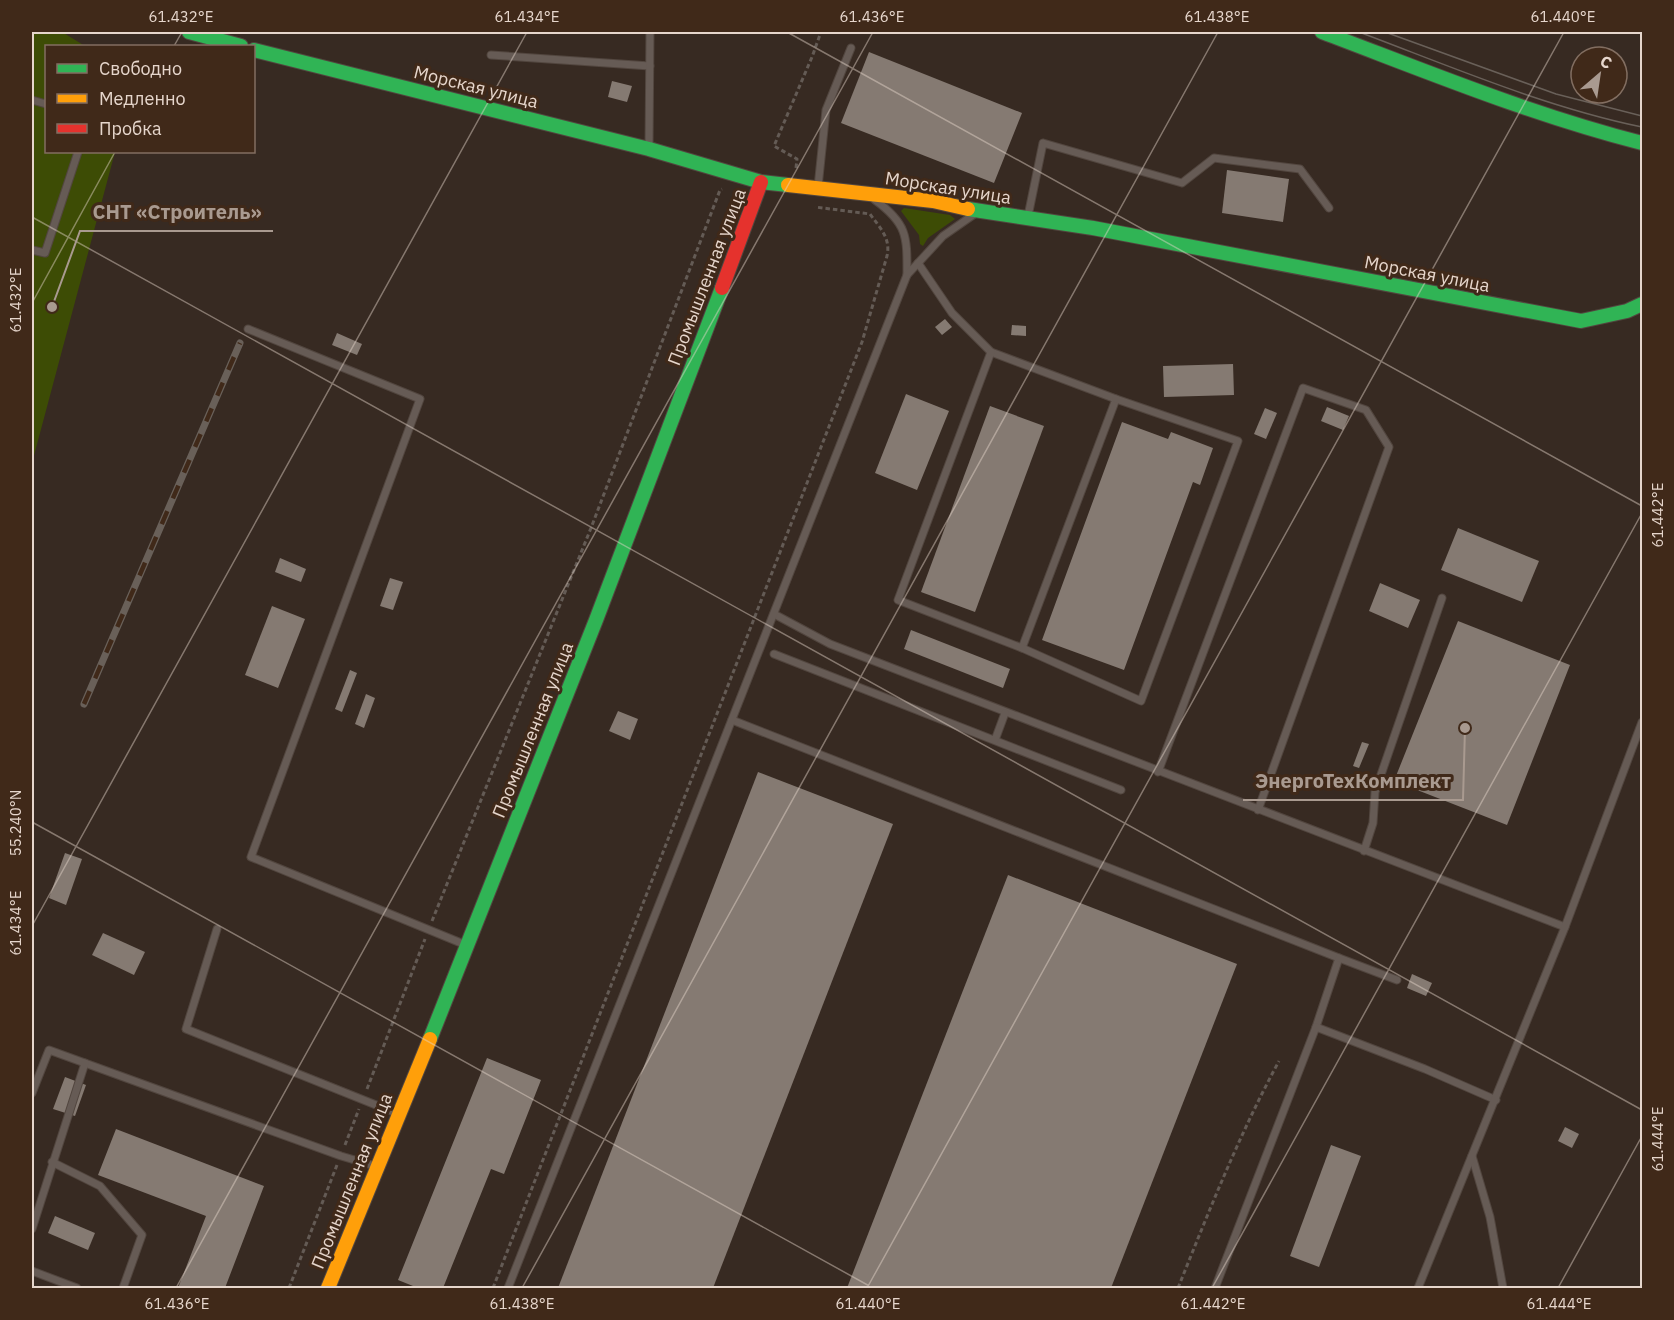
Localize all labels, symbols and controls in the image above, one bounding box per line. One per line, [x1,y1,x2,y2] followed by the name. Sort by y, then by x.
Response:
[149,7,213,26] text: 61.432°E
[495,7,559,26] text: 61.434°E
[840,7,904,26] text: 61.436°E
[1185,7,1249,26] text: 61.438°E
[1531,7,1595,26] text: 61.440°E
[45,45,255,153] legend
[1569,45,1629,105] north arrow
[1597,51,1616,73] text: С
[99,57,182,80] text: Свободно
[412,60,541,113] street label: Морская улица
[99,87,186,110] text: Медленно
[99,117,162,140] text: Пробка
[883,166,1013,209] street label: Морская улица
[662,185,751,368] street label: Промышленная улица
[80,193,273,231] callout: СНТ «Строитель»
[92,198,262,225] text: СНТ «Строитель»
[1362,250,1492,297] street label: Морская улица
[6,268,25,332] text: 61.432°E
[1648,483,1667,547] text: 61.442°E
[487,638,578,821] street label: Промышленная улица
[1243,762,1463,800] callout: ЭнергоТехКомплект
[1255,767,1451,794] text: ЭнергоТехКомплект
[6,790,25,856] text: 55.240°N
[6,891,25,955] text: 61.434°E
[306,1089,397,1272] street label: Промышленная улица
[1648,1107,1667,1171] text: 61.444°E
[145,1294,209,1313] text: 61.436°E
[490,1294,554,1313] text: 61.438°E
[836,1294,900,1313] text: 61.440°E
[1181,1294,1245,1313] text: 61.442°E
[1527,1294,1591,1313] text: 61.444°E

